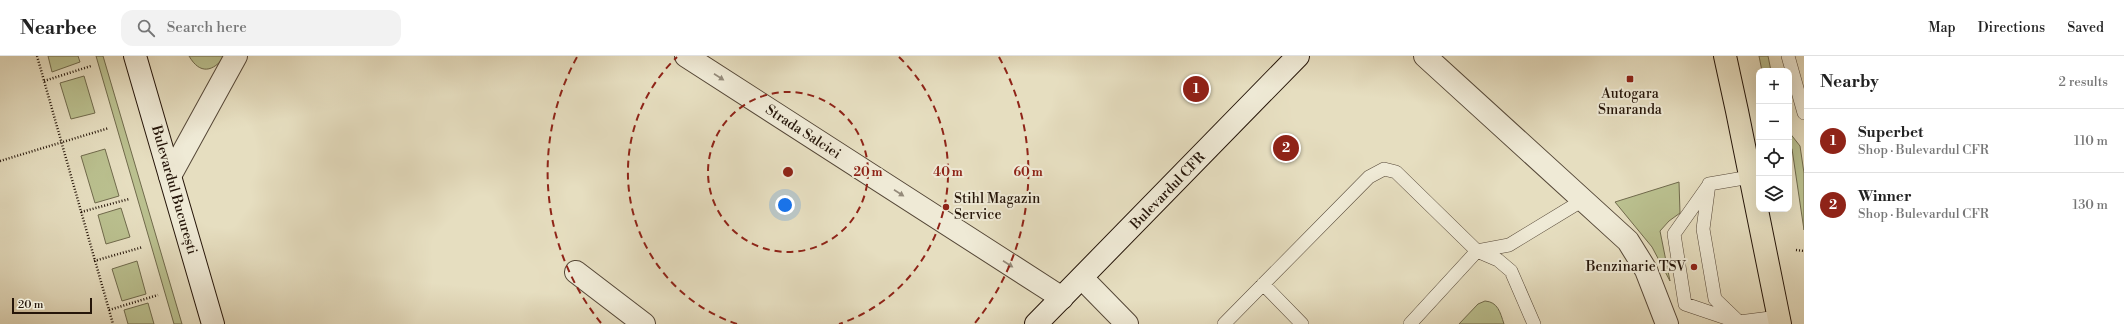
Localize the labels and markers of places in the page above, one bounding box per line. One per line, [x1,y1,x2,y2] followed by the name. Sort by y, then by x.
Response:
[1183,74,1209,104] pin: 1
[1625,74,1635,84] marker: Autogara Smaranda
[1598,85,1663,119] place label: Autogara Smaranda
[1273,133,1299,163] pin: 2
[781,165,795,179] centre of rings
[954,190,1041,224] place label: Stihl Magazin Service
[941,202,951,212] marker: Stihl Magazin Service
[1585,258,1687,276] place label: Benzinarie TSV
[1689,262,1699,272] marker: Benzinarie TSV

